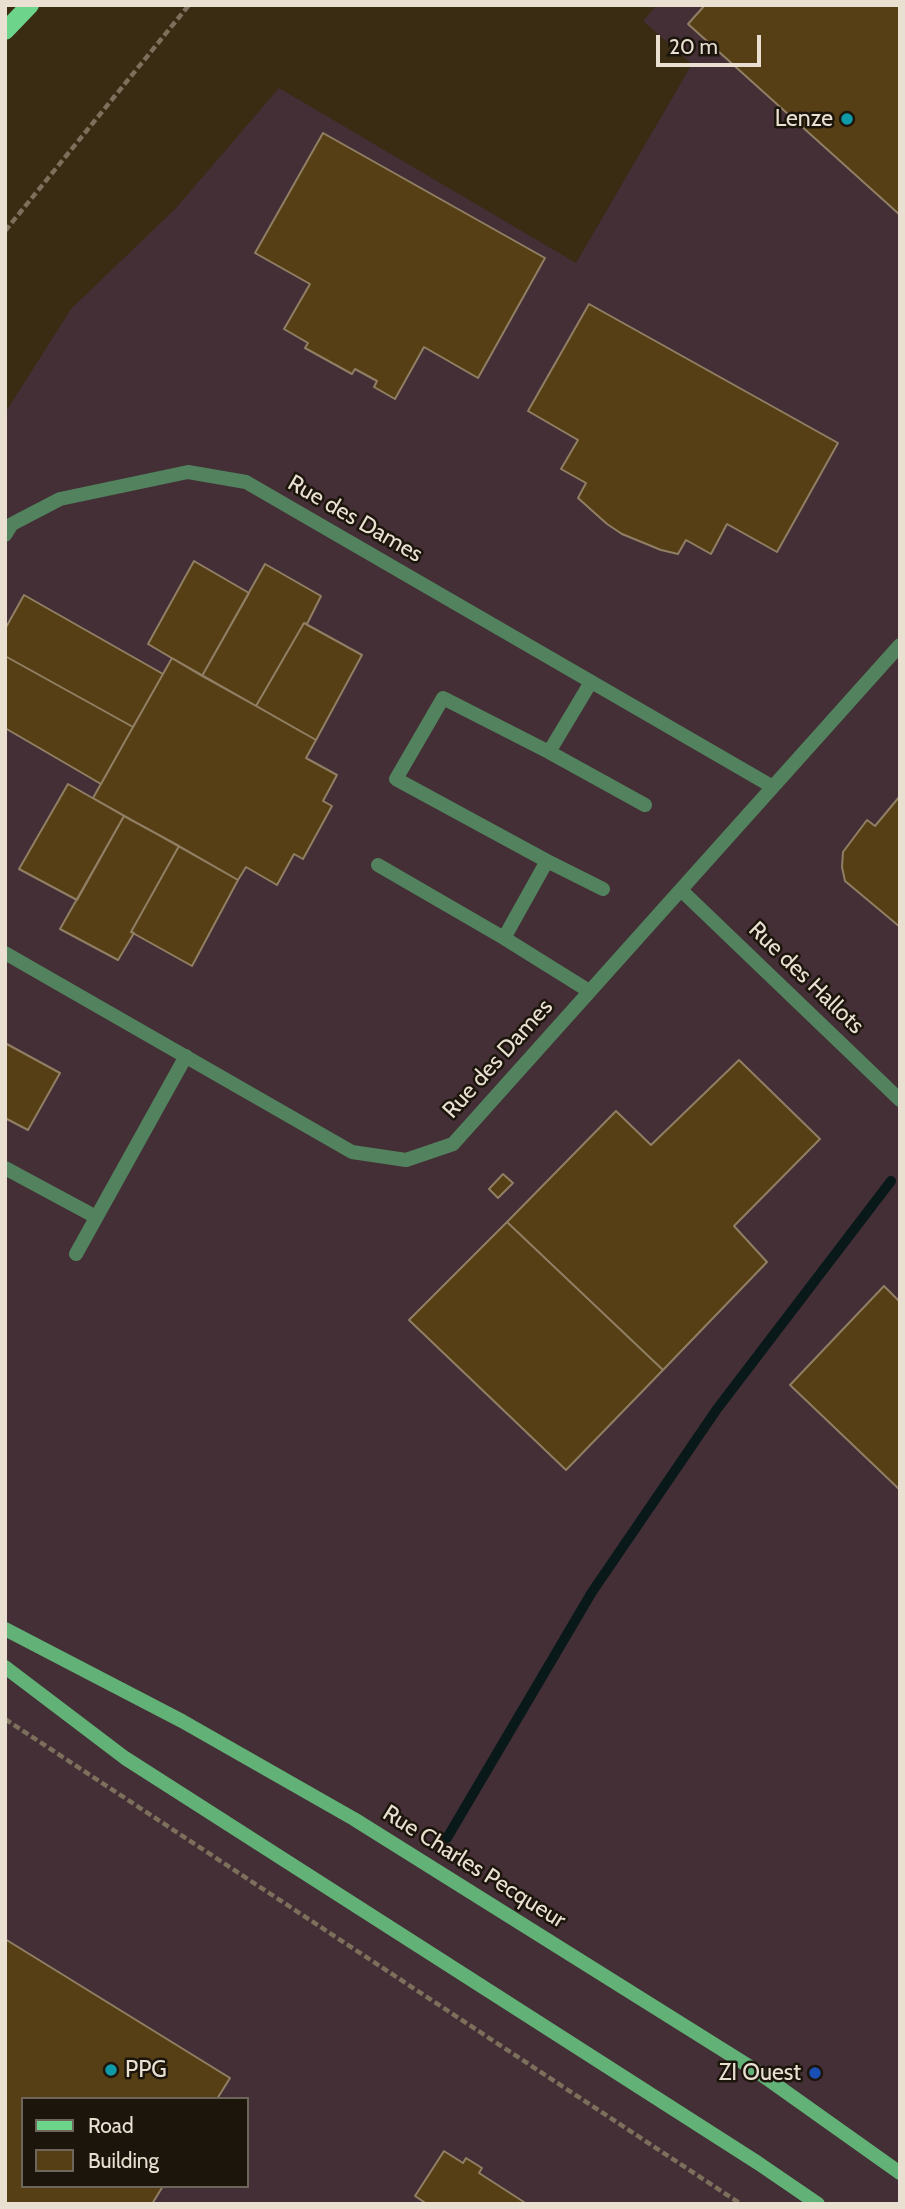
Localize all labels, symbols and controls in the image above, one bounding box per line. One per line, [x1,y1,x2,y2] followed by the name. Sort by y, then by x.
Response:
[660,21,765,65] scale bar
[669,34,718,59] text: 20 m
[775,105,833,133] place label: Lenze
[839,111,855,127] marker: Lenze
[283,469,427,569] street label: Rue des Dames
[743,916,869,1040] street label: Rue des Hallots
[437,994,559,1124] street label: Rue des Dames
[378,1800,570,1934] street label: Rue Charles Pecqueur
[125,2056,167,2084] place label: PPG
[719,2059,801,2087] place label: ZI Ouest
[103,2062,119,2078] marker: PPG
[807,2065,823,2081] marker: ZI Ouest
[21,2097,248,2188] legend
[88,2113,134,2138] text: Road
[88,2148,159,2173] text: Building

